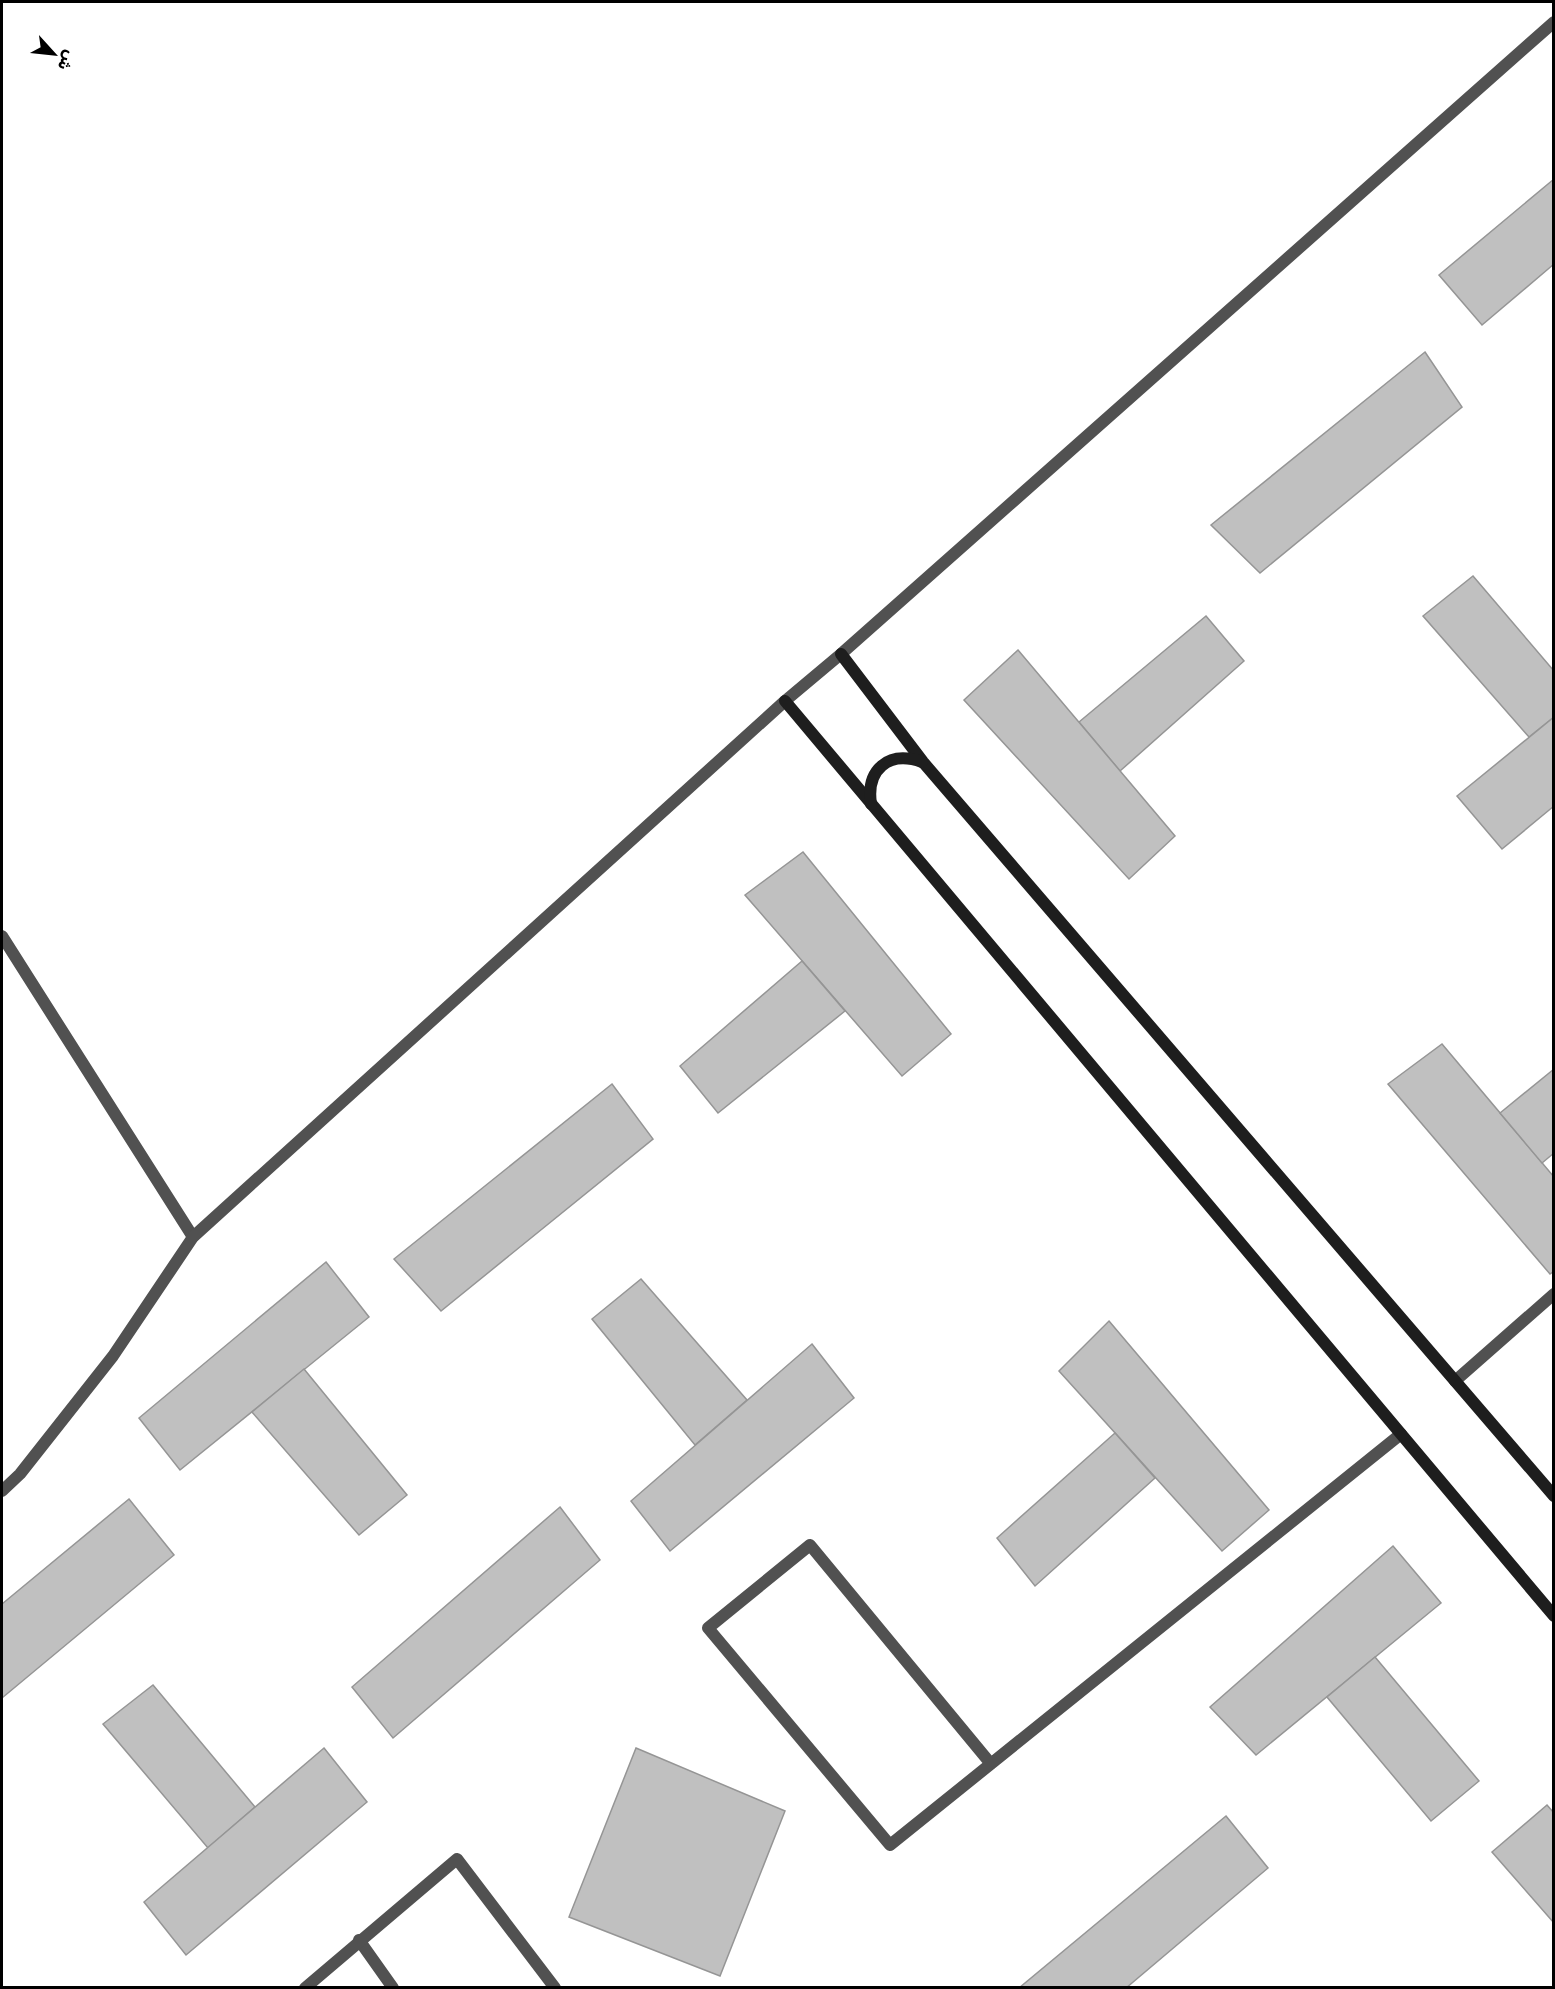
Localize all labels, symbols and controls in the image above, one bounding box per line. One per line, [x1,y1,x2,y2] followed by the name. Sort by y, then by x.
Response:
[24,24,84,84] north arrow
[54,47,80,74] text: ش

